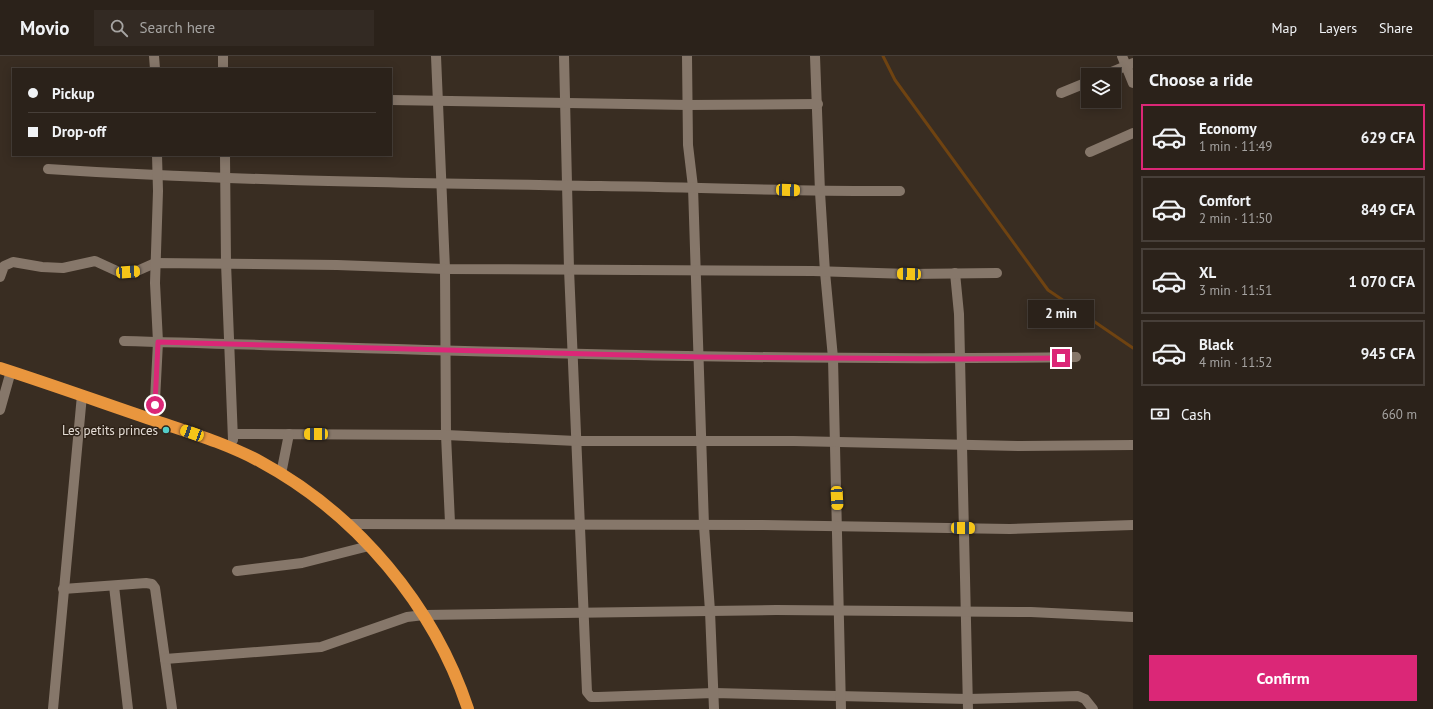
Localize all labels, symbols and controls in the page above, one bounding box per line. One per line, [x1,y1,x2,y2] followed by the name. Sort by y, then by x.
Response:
[94,10,374,46] search box
[20,16,70,40] text: Movio
[108,17,130,39] icon: search
[140,18,215,37] text: Search here
[1271,19,1297,37] text: Map
[1319,19,1357,37] text: Layers
[1379,19,1413,37] text: Share
[1081,68,1121,108] map controls
[1081,68,1121,108] button: layers
[1149,68,1253,91] text: Choose a ride
[52,84,95,103] text: Pickup
[1151,119,1187,155] icon: car
[1199,119,1257,138] text: Economy
[52,122,106,141] text: Drop-off
[1361,128,1415,147] text: 629 CFA
[1199,138,1272,155] text: 1 min · 11:49
[776,184,800,196] car
[1151,191,1187,227] icon: car
[1199,191,1251,210] text: Comfort
[1361,200,1415,219] text: 849 CFA
[1199,210,1272,227] text: 2 min · 11:50
[1151,263,1187,299] icon: car
[1199,263,1216,282] text: XL
[116,265,140,279] car
[897,268,921,280] car
[1349,272,1415,291] text: 1 070 CFA
[1199,282,1272,299] text: 3 min · 11:51
[1028,300,1094,328] callout: 2 min
[1045,305,1077,322] text: 2 min
[1151,335,1187,371] icon: car
[1199,335,1234,354] text: Black
[1361,344,1415,363] text: 945 CFA
[1052,349,1070,367] route end
[1199,354,1272,371] text: 4 min · 11:52
[146,396,164,414] route start
[1149,403,1171,425] icon: cash
[1181,405,1211,424] text: Cash
[1382,406,1417,423] text: 660 m
[62,422,158,439] place label: Les petits princes
[179,423,205,443] car
[161,425,171,435] marker: Les petits princes
[304,428,328,440] car
[830,486,844,510] car
[951,522,975,534] car
[1149,655,1417,701] button: Confirm

